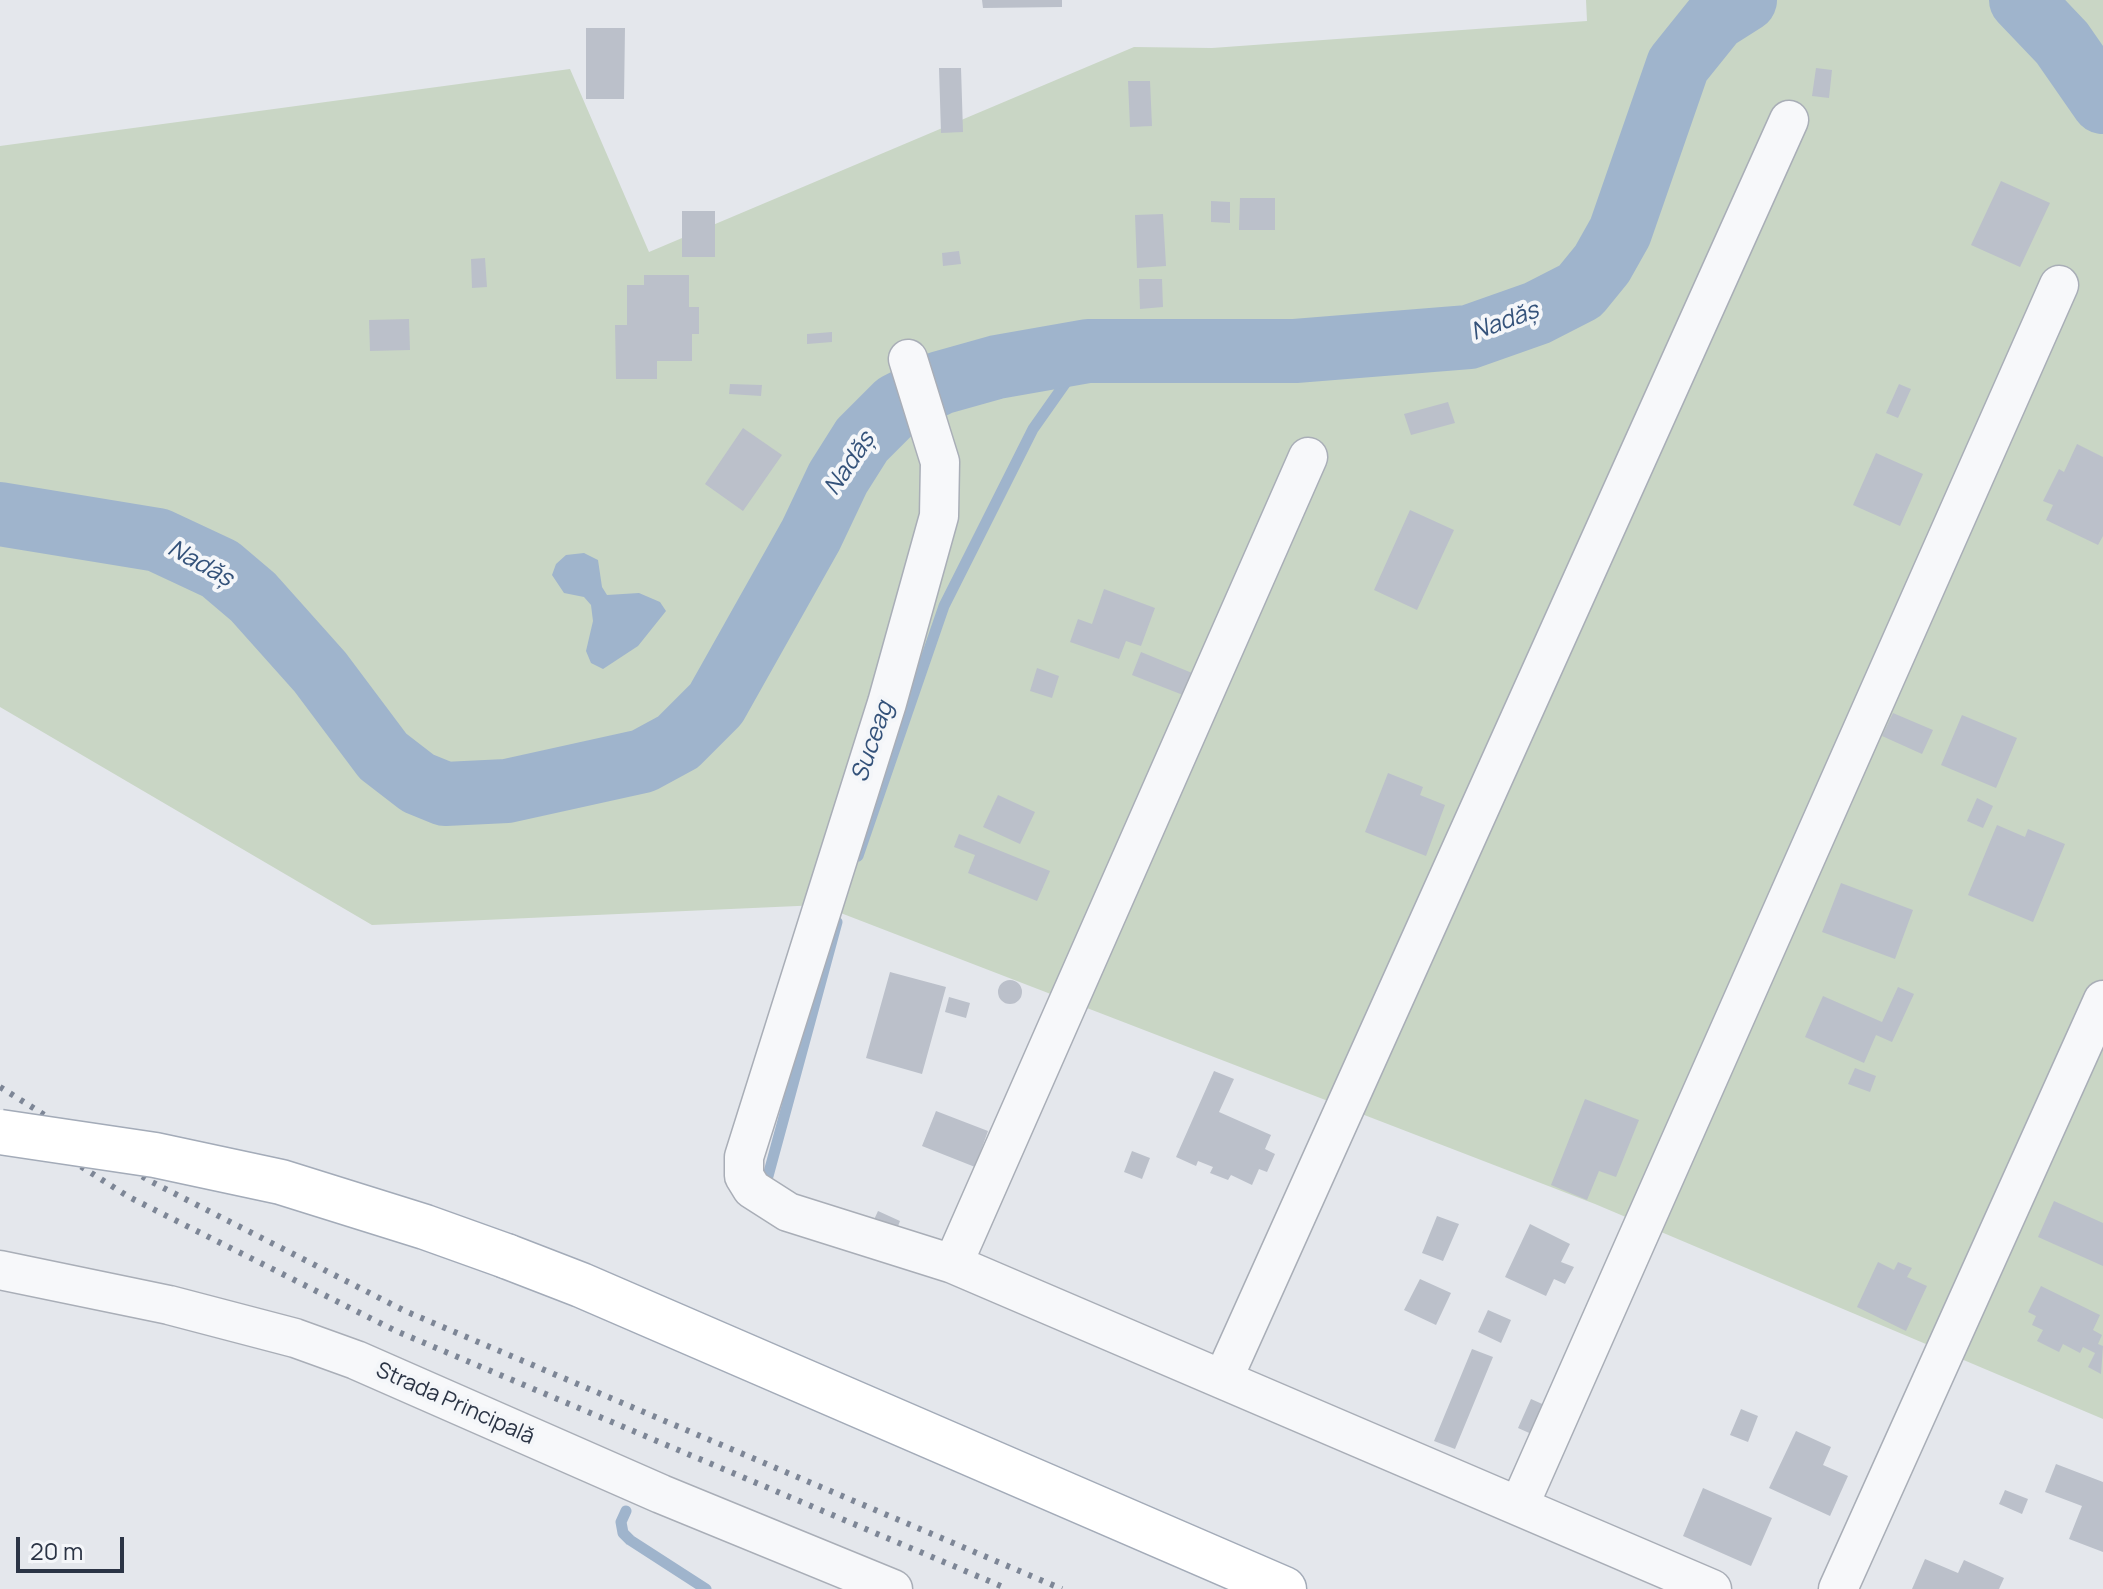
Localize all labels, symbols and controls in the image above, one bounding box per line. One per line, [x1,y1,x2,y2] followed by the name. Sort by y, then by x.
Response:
[1467,297,1543,347] water label: Nadăș
[819,427,881,501] water label: Nadăș
[162,534,238,594] water label: Nadăș
[846,698,900,786] water label: Suceag
[372,1357,538,1451] street label: Strada Principală
[20,1521,128,1571] scale bar
[30,1534,83,1567] text: 20 m

